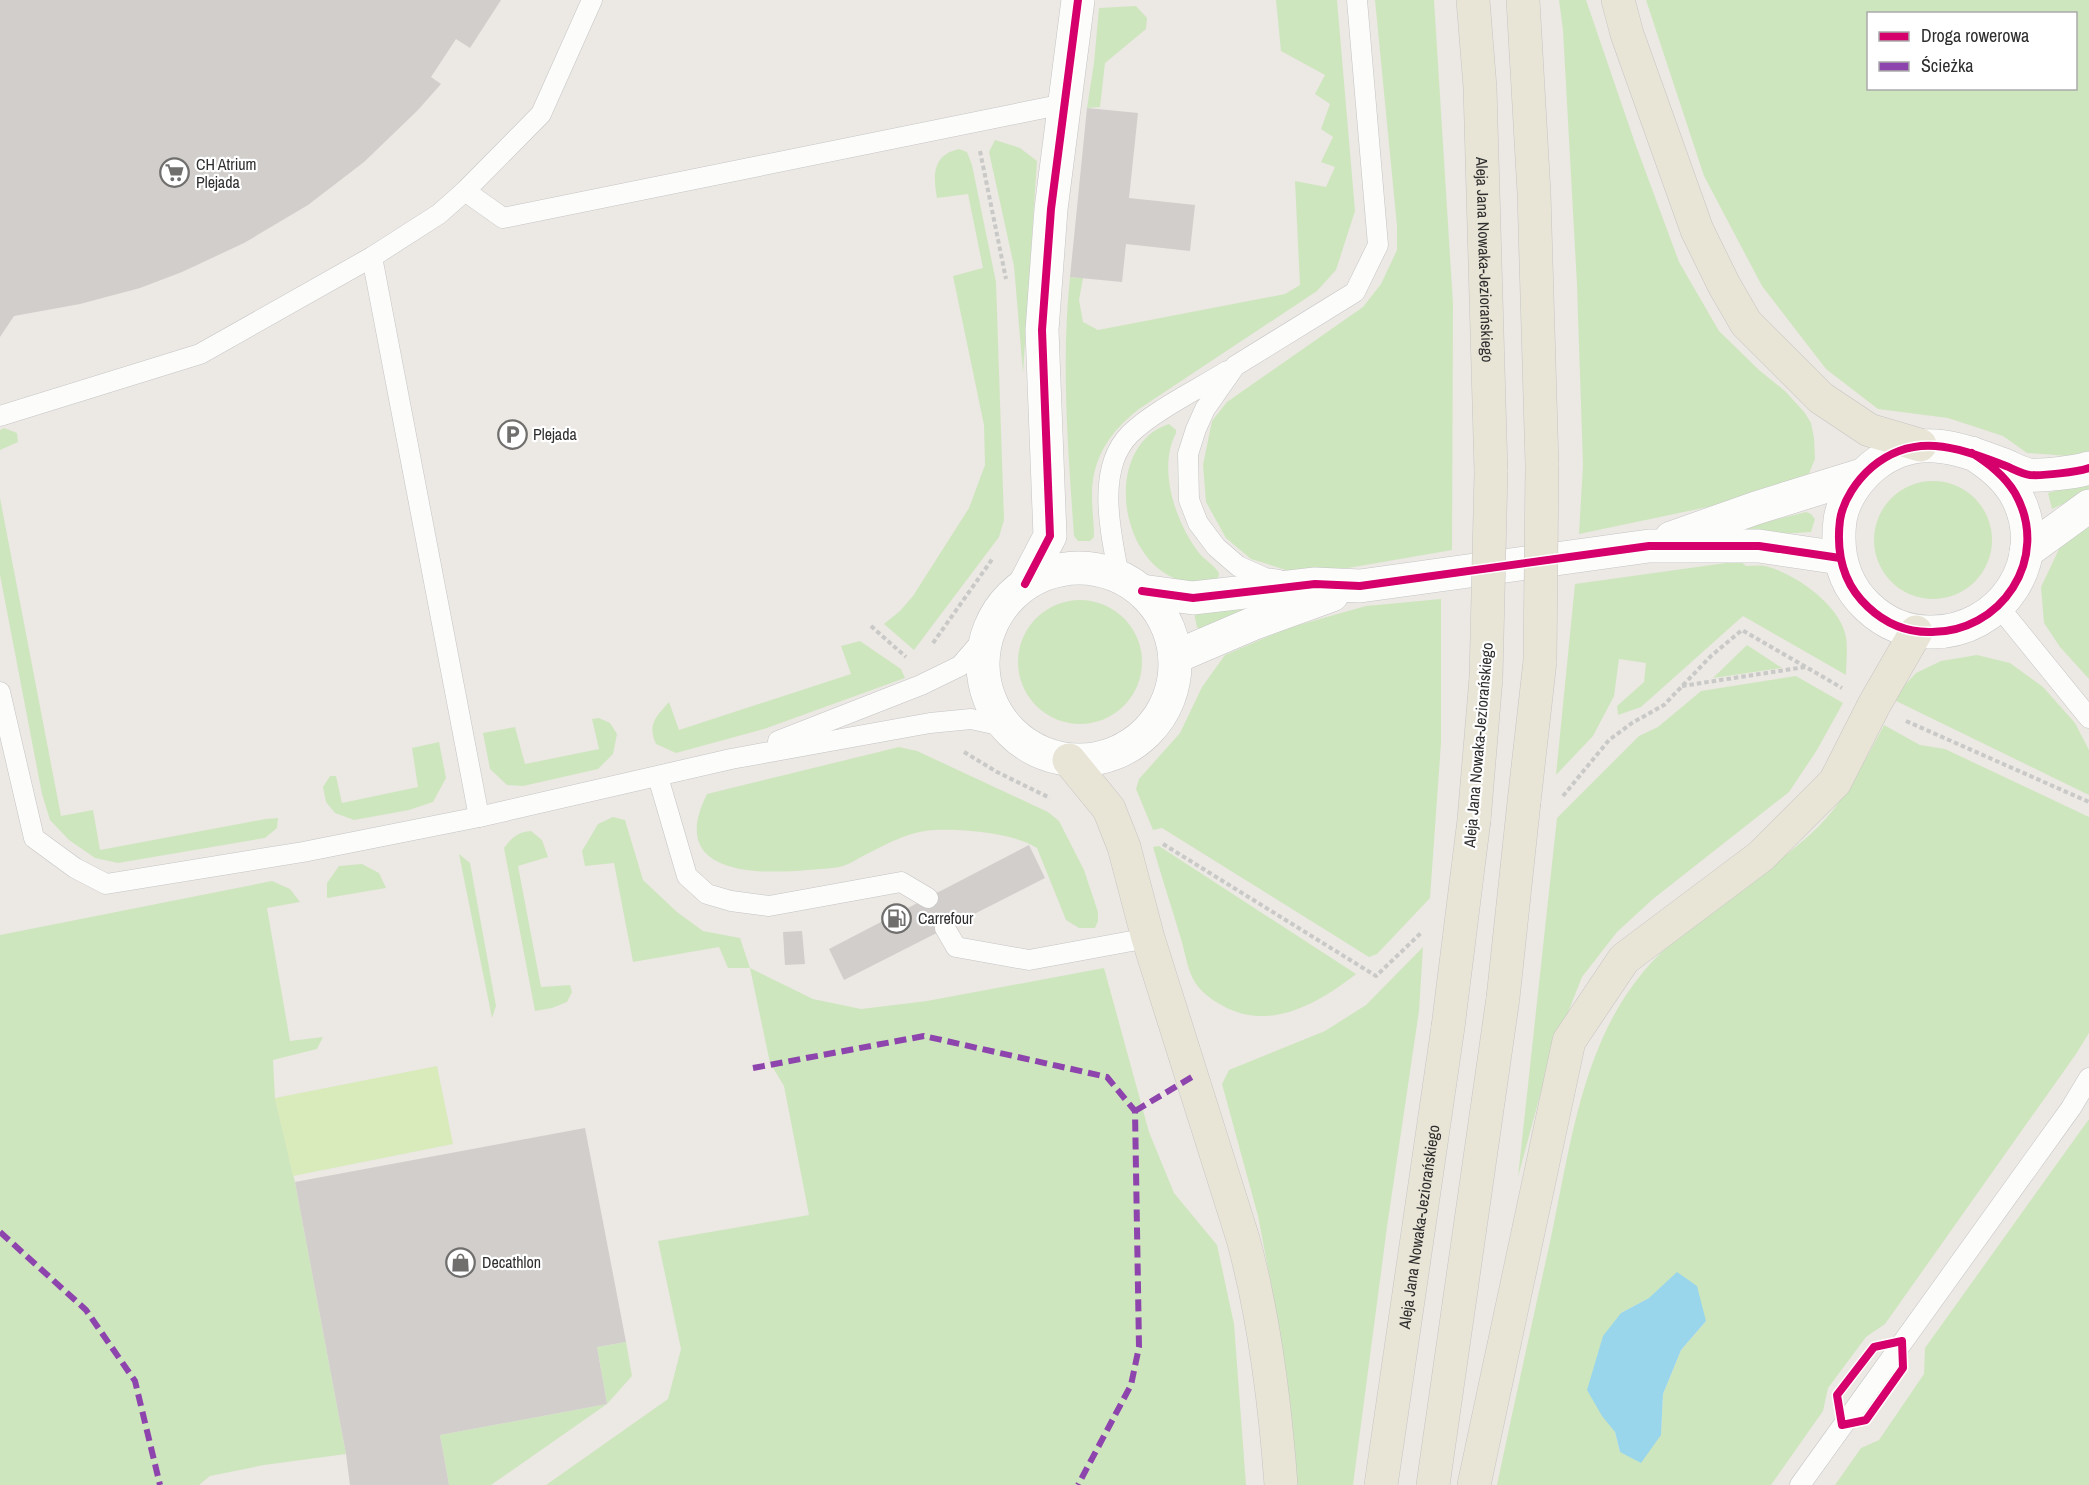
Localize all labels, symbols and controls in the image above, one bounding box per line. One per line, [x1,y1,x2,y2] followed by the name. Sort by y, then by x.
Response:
[1867,12,2077,90] legend
[1921,23,2029,48] text: Droga rowerowa
[1921,53,1974,78] text: Ścieżka
[196,153,257,193] place label: CH Atrium Plejada
[1471,155,1499,363] street label: Aleja Jana Nowaka-Jeziorańskiego
[159,157,191,189] supermarket icon: CH Atrium Plejada
[496,418,528,450] parking icon: Plejada
[533,423,577,445] place label: Plejada
[1458,642,1498,849] street label: Aleja Jana Nowaka-Jeziorańskiego
[881,902,913,934] fuel station icon: Carrefour
[918,907,974,929] place label: Carrefour
[1393,1123,1445,1331] street label: Aleja Jana Nowaka-Jeziorańskiego
[445,1246,477,1278] shop icon: Decathlon
[482,1251,541,1273] place label: Decathlon

